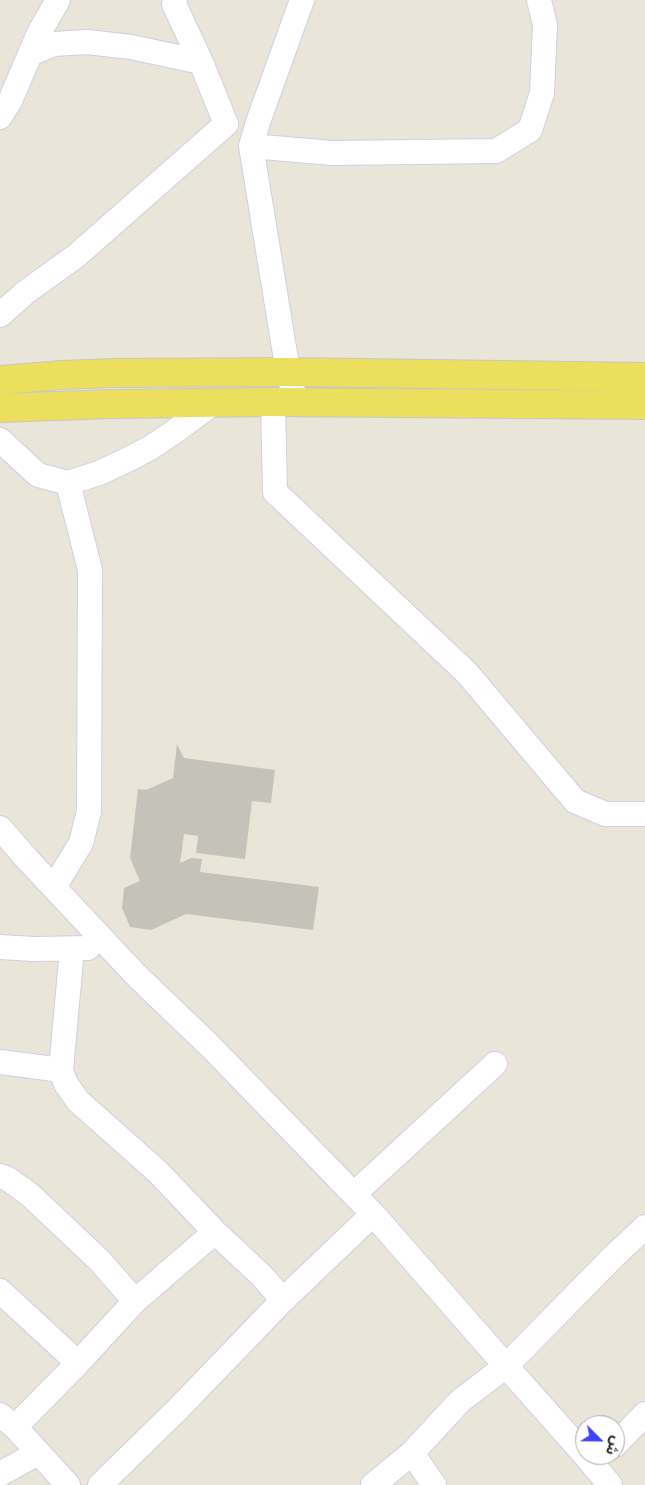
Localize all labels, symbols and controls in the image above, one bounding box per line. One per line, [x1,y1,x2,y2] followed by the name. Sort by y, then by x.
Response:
[575,1415,625,1465] north arrow
[602,1434,625,1458] text: ش

